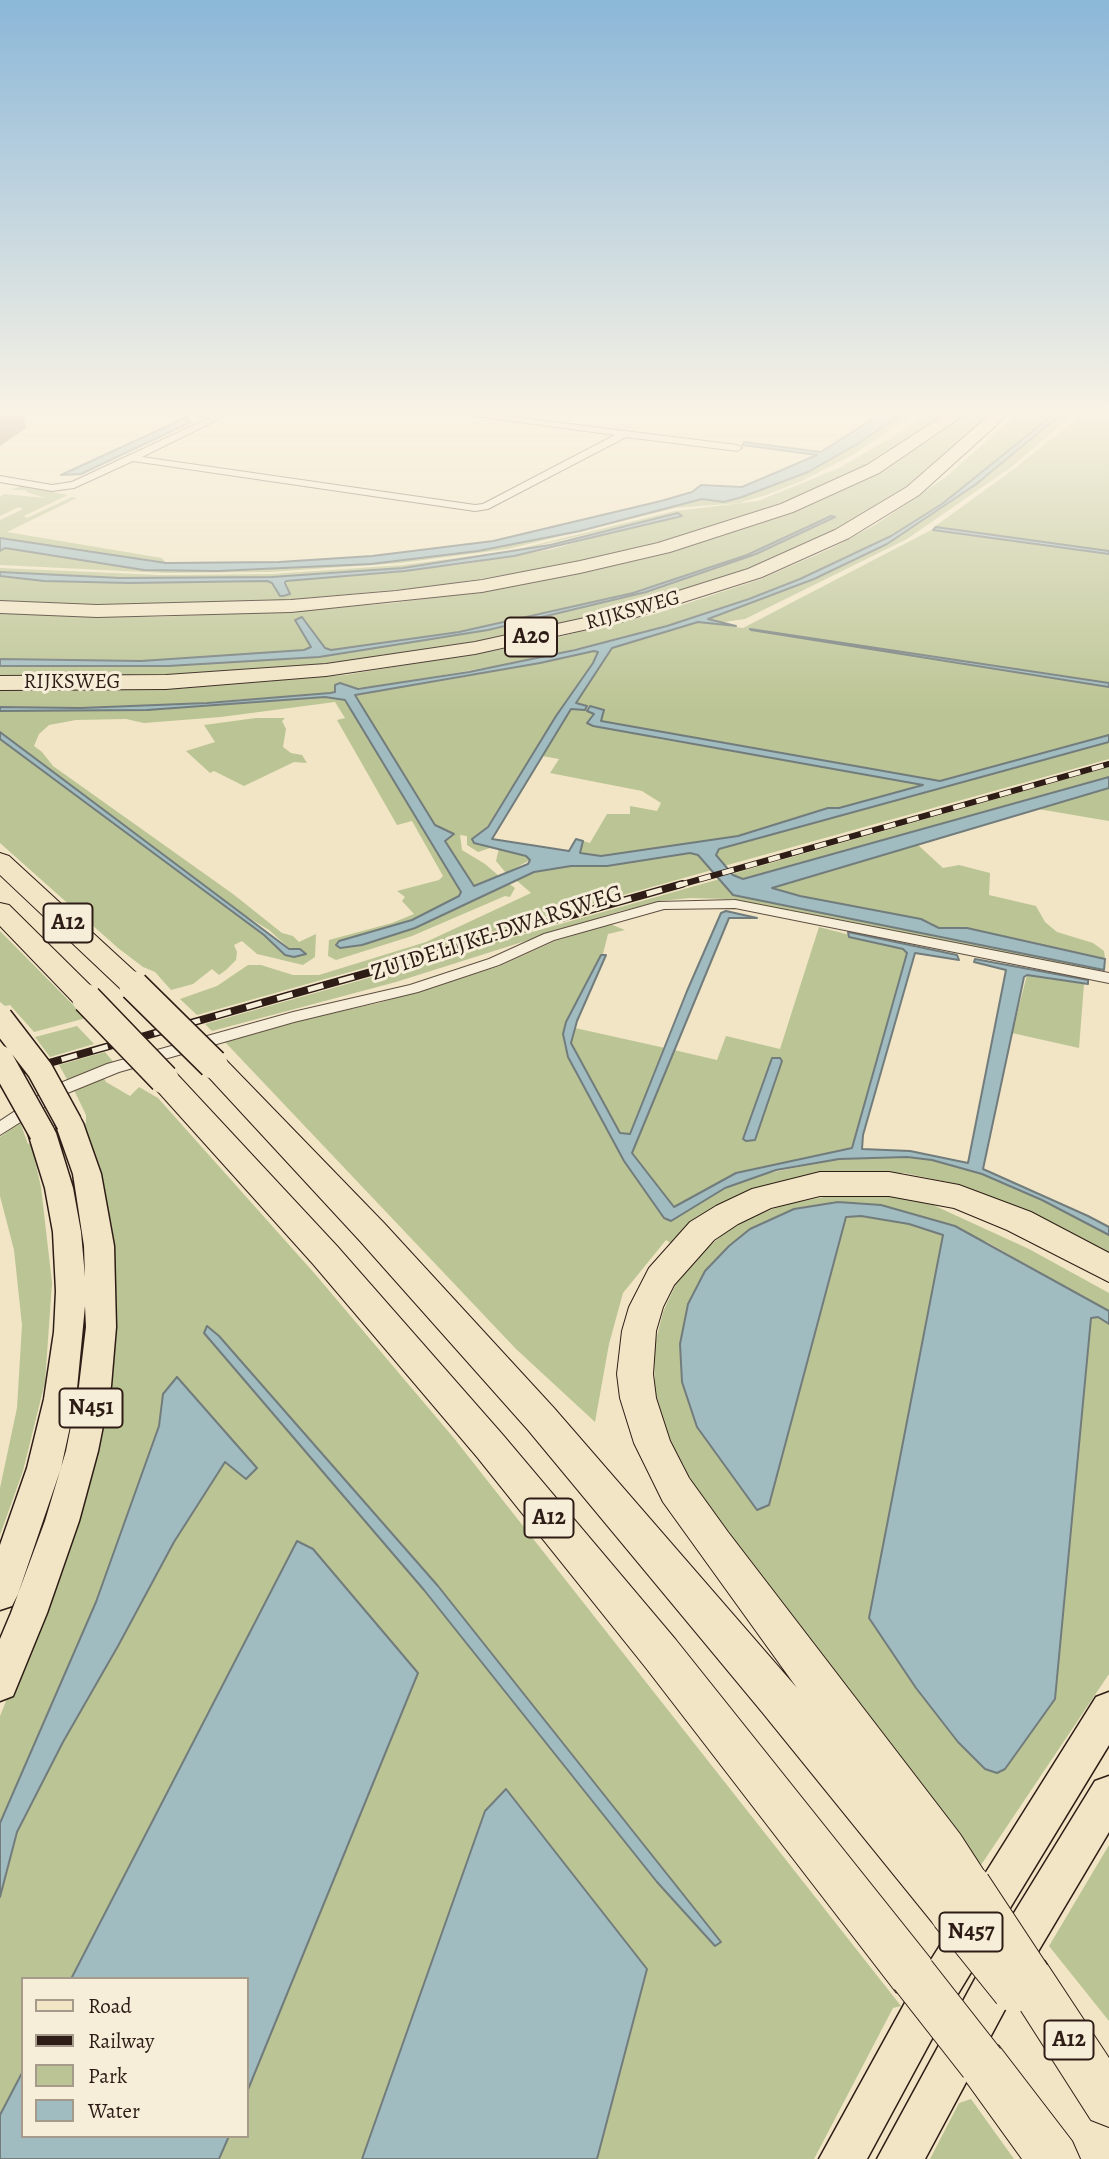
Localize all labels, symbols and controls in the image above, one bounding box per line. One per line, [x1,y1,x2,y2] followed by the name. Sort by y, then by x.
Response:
[583,586,683,636] street label: RIJKSWEG
[505,618,557,656] road number: A20
[24,670,120,696] street label: RIJKSWEG
[368,880,626,988] street label: ZUIDELIJKE DWARSWEG
[43,904,92,942] road number: A12
[60,1388,122,1428] road number: N451
[524,1498,574,1538] road number: A12
[940,1912,1002,1952] road number: N457
[21,1977,248,2138] legend
[88,1992,132,2020] text: Road
[1044,2021,1094,2060] road number: A12
[88,2027,154,2055] text: Railway
[88,2062,127,2090] text: Park
[88,2097,140,2125] text: Water

